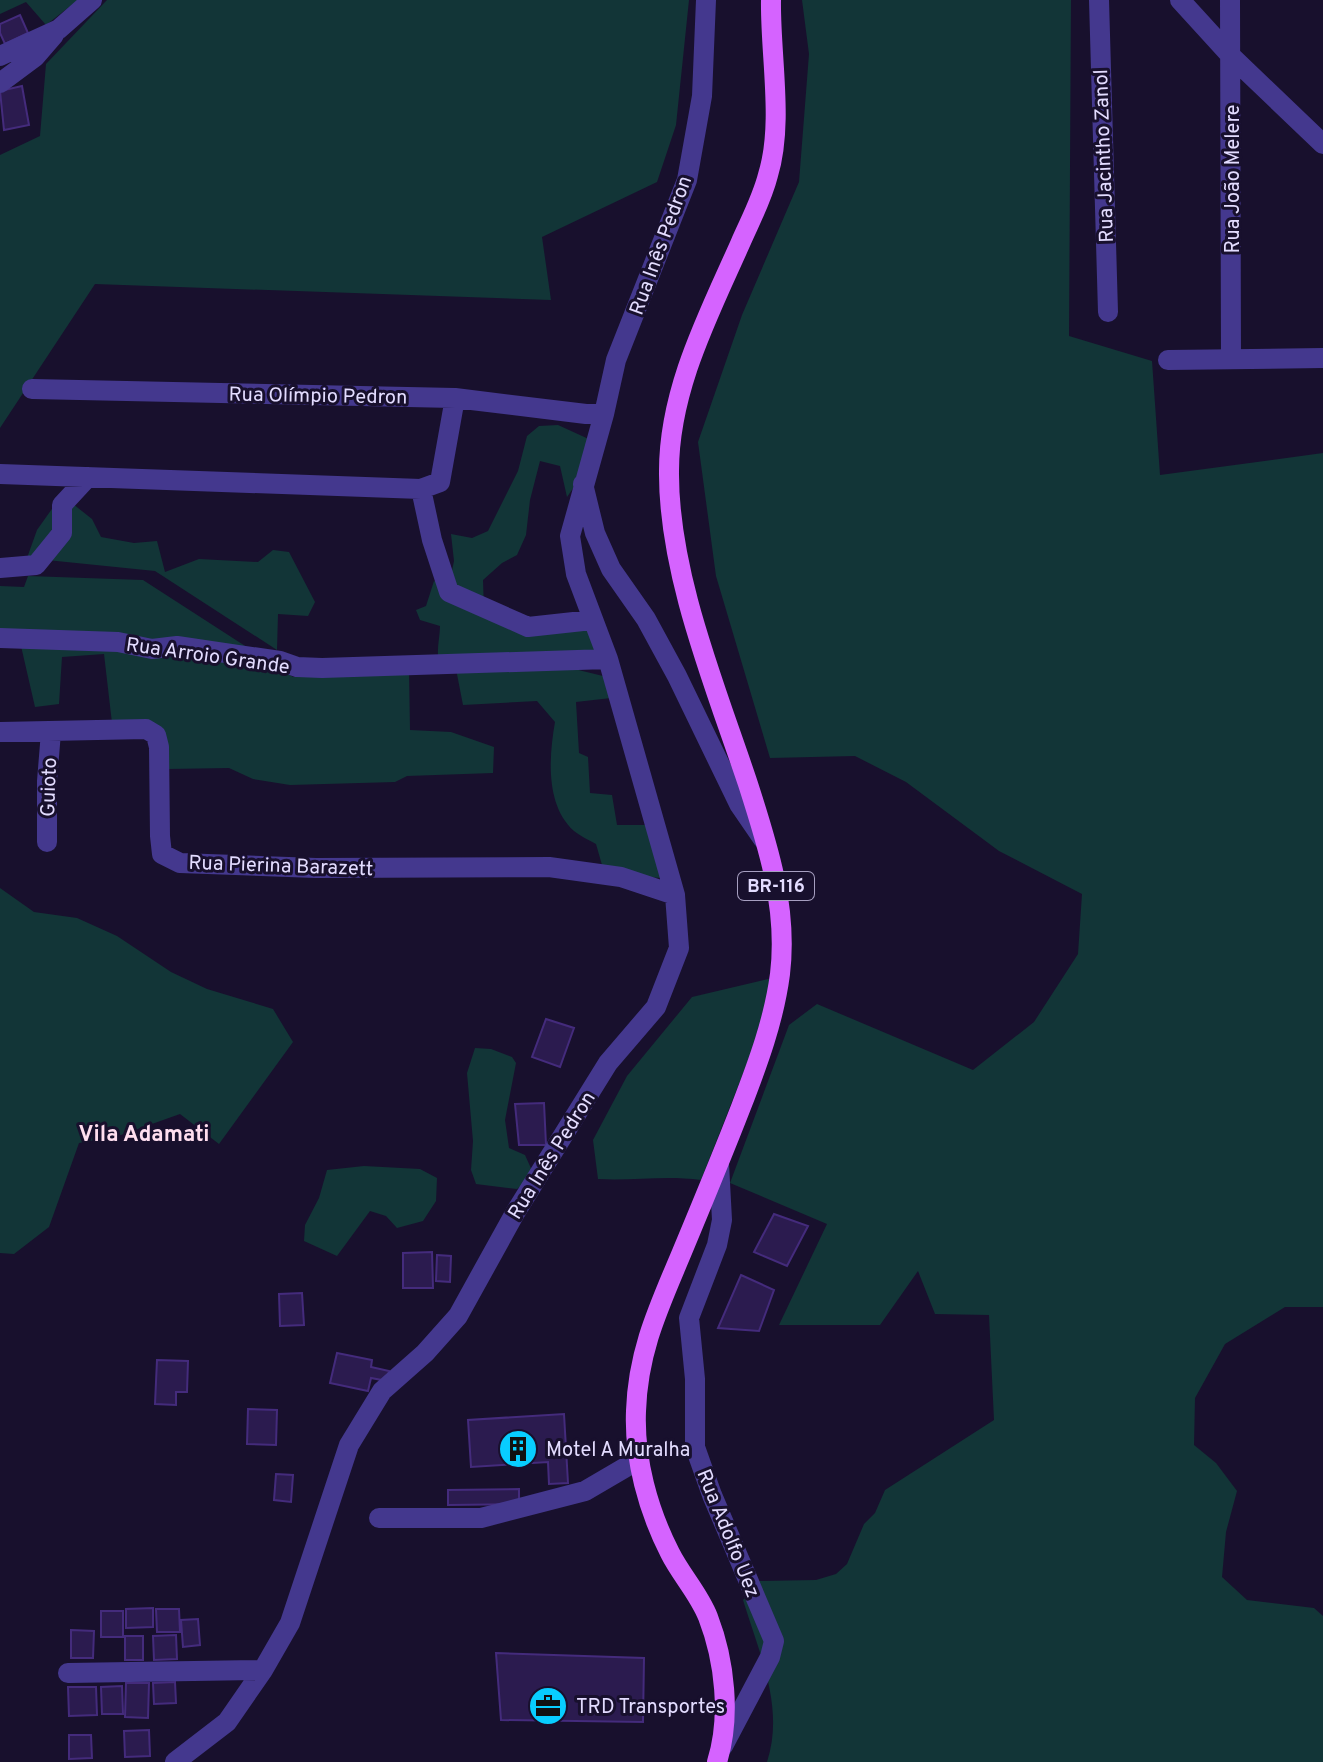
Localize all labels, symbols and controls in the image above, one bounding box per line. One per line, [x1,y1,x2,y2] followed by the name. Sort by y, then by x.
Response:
[1089,69,1121,243] street label: Rua Jacintho Zanol
[1221,104,1247,254] street label: Rua João Melere
[625,172,699,319] street label: Rua Inês Pedron
[228,382,407,412] street label: Rua Olímpio Pedron
[124,633,291,681] street label: Rua Arroio Grande
[36,757,64,817] street label: Guioto
[188,851,374,883] street label: Rua Pierina Barazett
[738,872,814,900] road number: BR-116
[503,1087,603,1225] street label: Rua Inês Pedron
[79,1122,209,1149] district label: Vila Adamati
[497,1428,539,1470] building icon: Motel A Muralha
[546,1438,690,1464] place label: Motel A Muralha
[690,1466,765,1602] street label: Rua Adolfo Uez
[527,1685,569,1727] office icon: TRD Transportes
[576,1695,725,1721] place label: TRD Transportes

